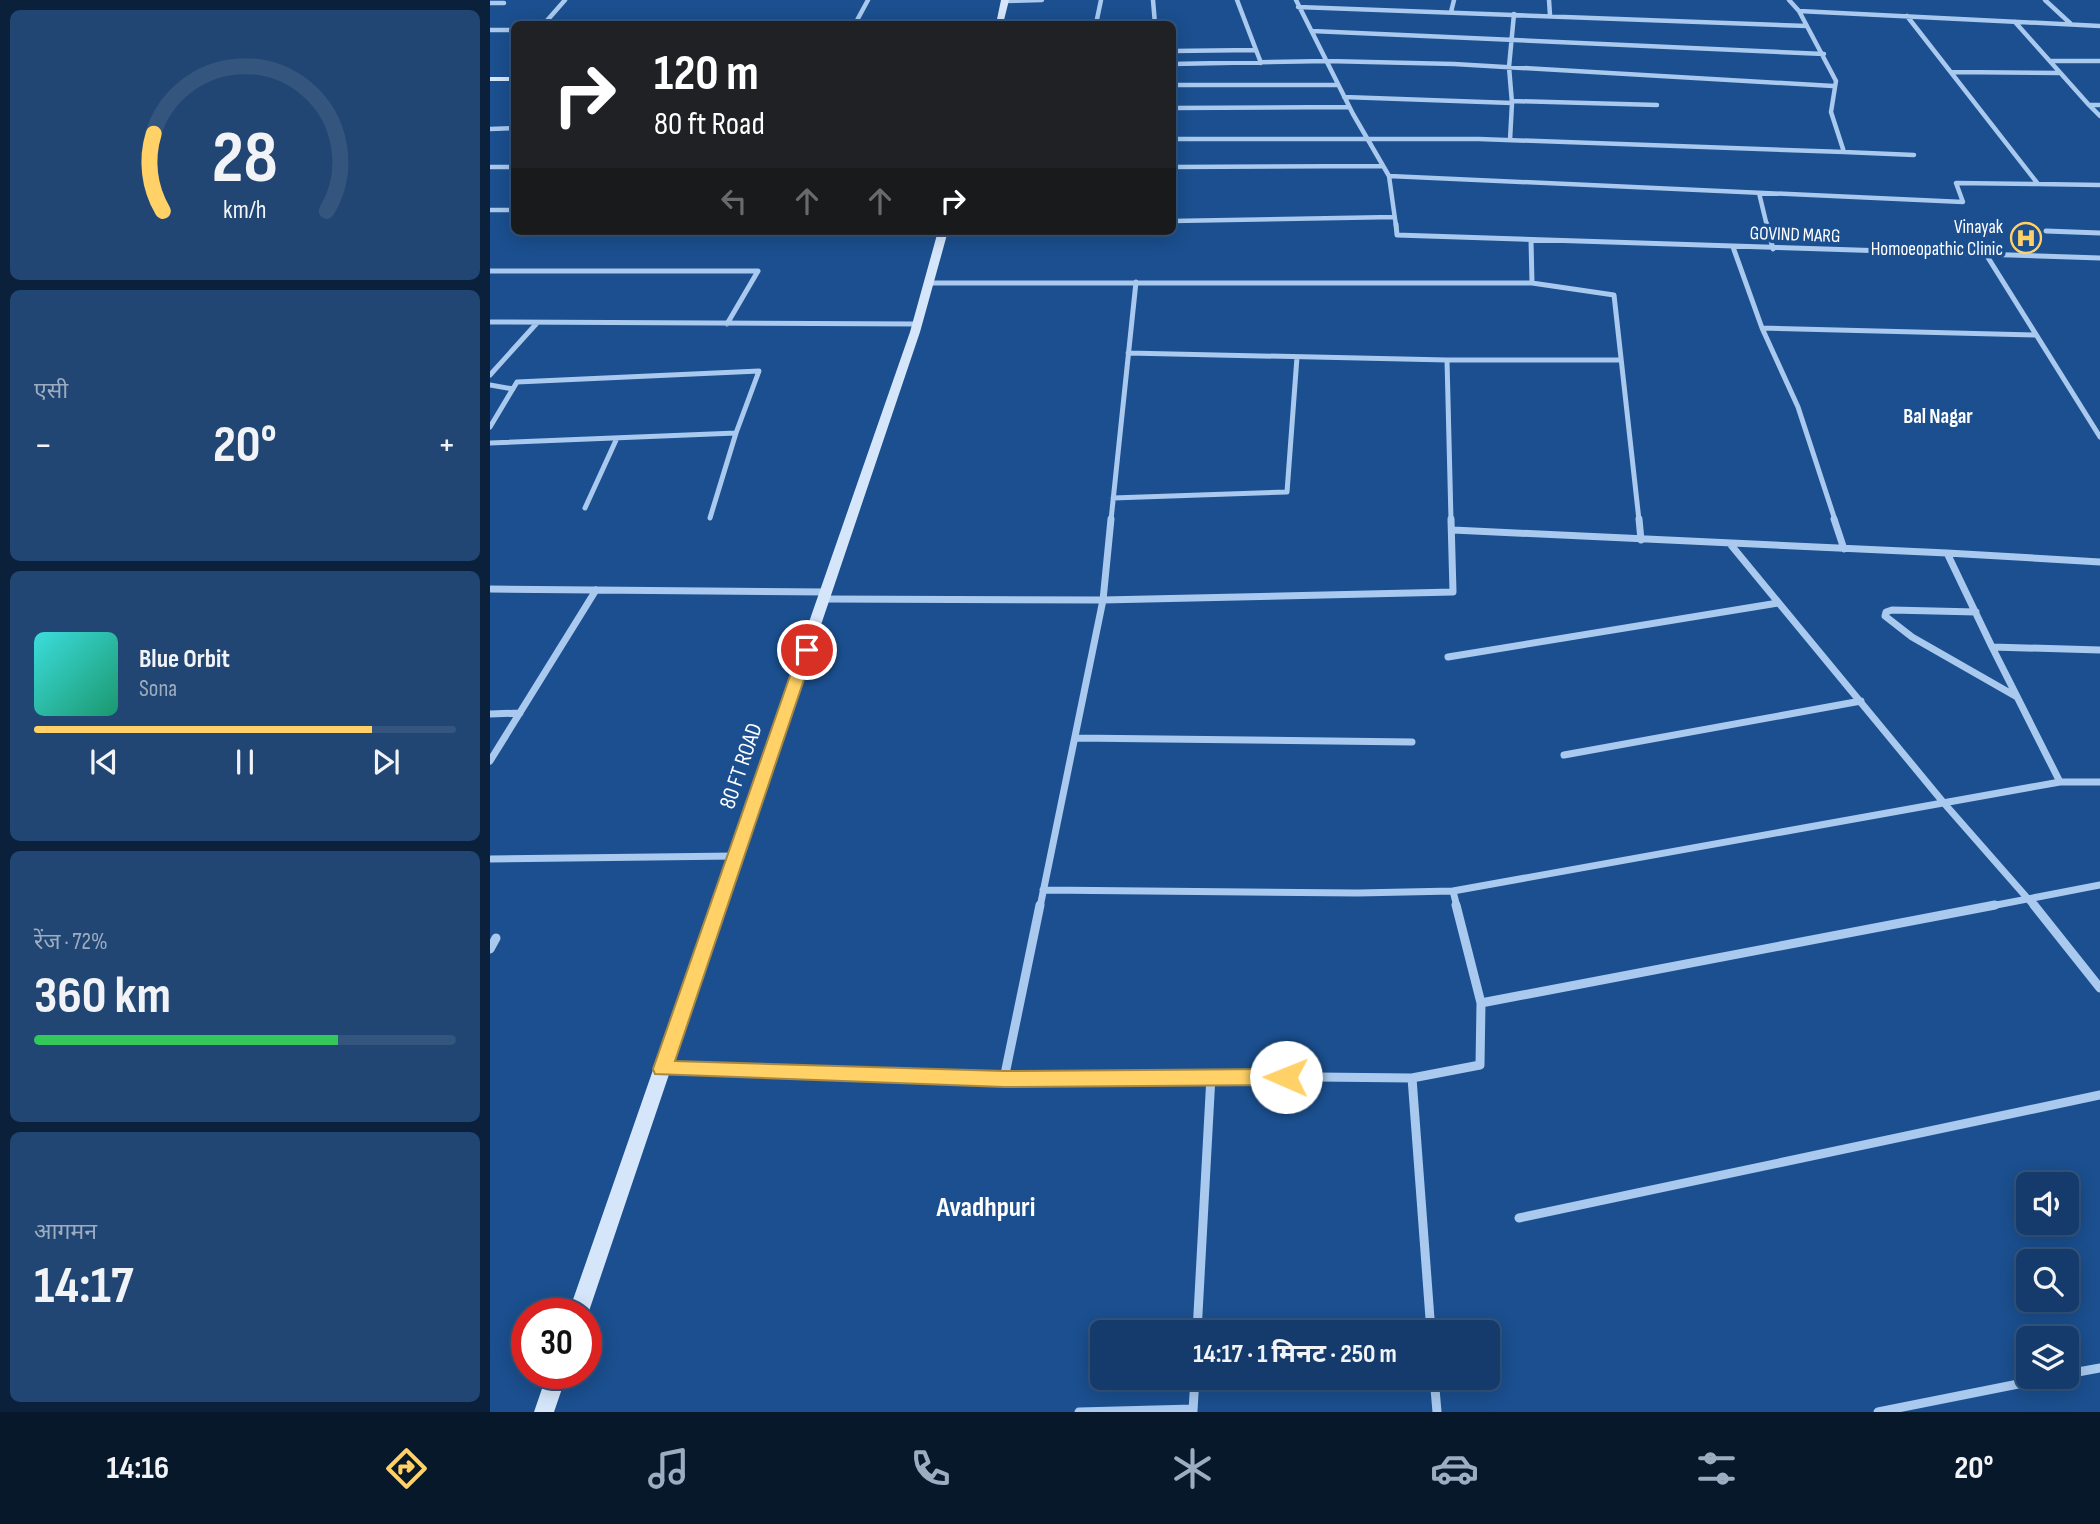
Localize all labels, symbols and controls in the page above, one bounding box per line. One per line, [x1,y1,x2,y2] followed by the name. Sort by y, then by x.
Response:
[654,45,759,104] text: 120 m
[539,49,630,140] icon: right
[654,105,765,144] text: 80 ft Road
[212,116,278,204] text: 28
[715,182,753,220] icon: left
[788,182,826,220] icon: ahead
[861,182,899,220] icon: ahead
[934,182,972,220] icon: right
[223,195,267,226] text: km/h
[1871,216,2004,261] place label: Vinayak Homoeopathic Clinic
[2009,221,2043,255] hospital icon: Vinayak Homoeopathic Clinic
[1749,222,1841,248] street label: GOVIND MARG
[34,377,68,405] text: एसी
[1903,404,1973,429] district label: Bal Nagar
[213,414,277,477] text: 20°
[34,423,53,468] text: −
[437,423,456,468] text: +
[777,620,837,680] pin
[788,631,826,669] icon: arrive
[139,644,230,675] text: Blue Orbit
[139,675,177,703] text: Sona
[713,719,769,813] street label: 80 FT ROAD
[85,743,123,781] icon: previous
[226,743,264,781] icon: pause
[367,743,405,781] icon: next
[34,928,108,956] text: रेंज · 72%
[34,965,171,1028] text: 360 km
[1249,1040,1323,1114] position arrow
[2016,1172,2079,1389] map controls
[2016,1172,2079,1235] button: sound
[936,1191,1035,1224] district label: Avadhpuri
[34,1218,97,1246] text: आगमन
[2016,1249,2079,1312] button: search
[34,1255,133,1318] text: 14:17
[511,1298,602,1389] speed limit sign: 30
[2016,1326,2079,1389] button: layers
[1193,1339,1397,1370] text: 14:17 · 1 मिनट · 250 m
[382,1444,431,1493] icon: directions
[644,1444,693,1493] icon: music
[906,1444,955,1493] icon: phone
[1168,1444,1217,1493] icon: climate
[1430,1444,1479,1493] icon: car
[1692,1444,1741,1493] icon: filters
[107,1449,169,1488] text: 14:16
[1954,1449,1993,1488] text: 20°

